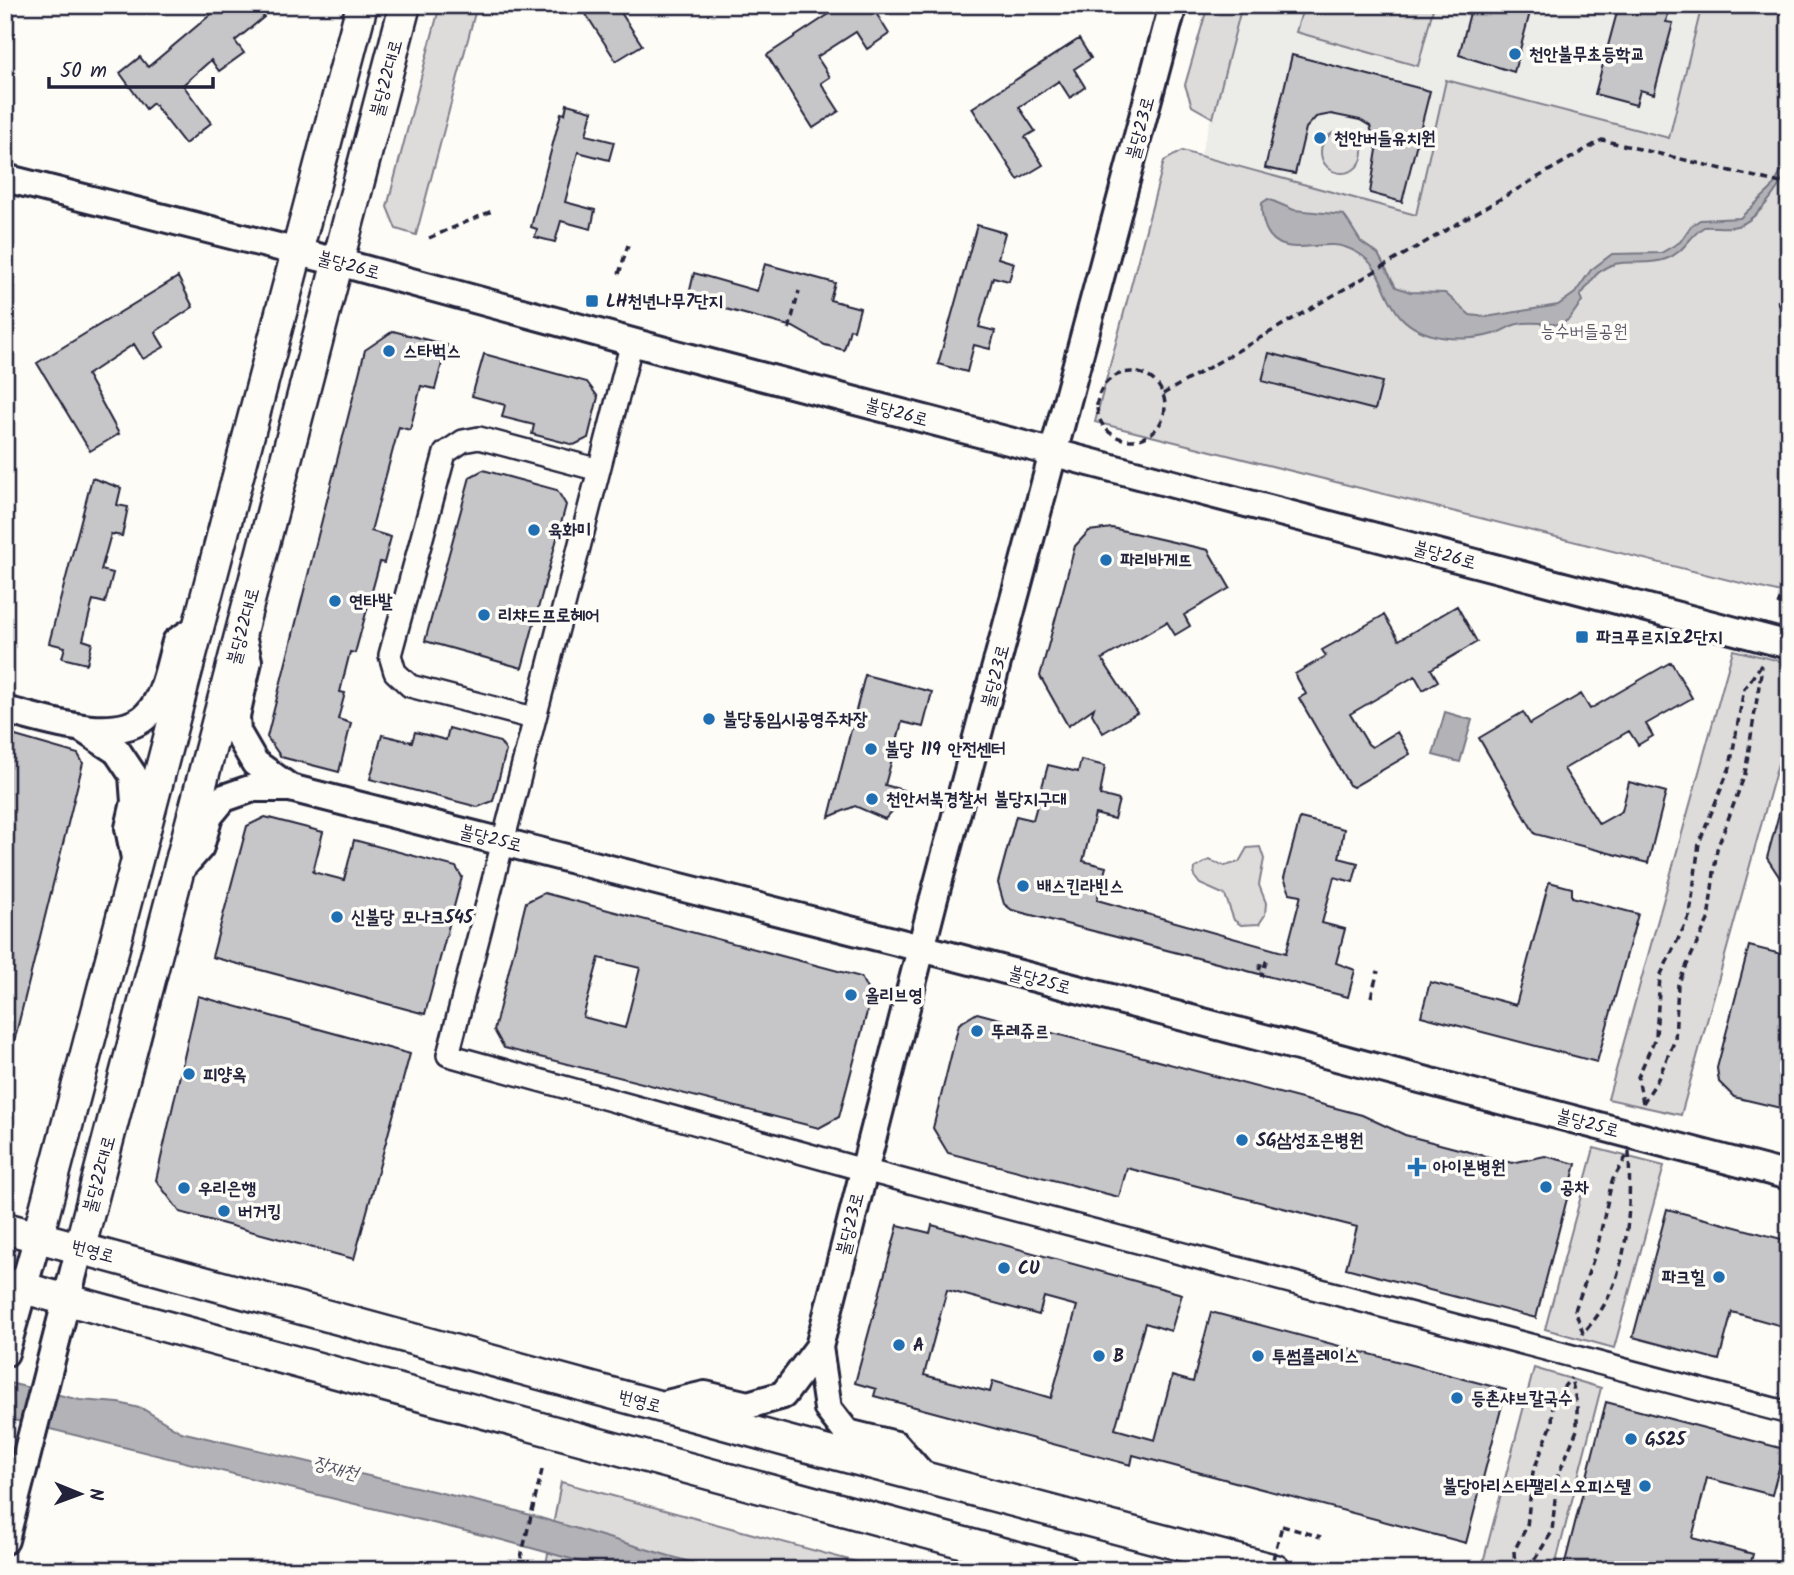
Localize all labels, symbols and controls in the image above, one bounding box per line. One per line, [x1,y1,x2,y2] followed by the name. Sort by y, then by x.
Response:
[363,37,412,120] street label: 불당22대로
[1529,41,1645,70] place label: 천안불무초등학교
[49,46,214,90] scale bar
[1507,46,1523,62] marker: 천안불무초등학교
[60,55,107,88] text: 50 m
[1119,94,1164,163] street label: 불당23로
[1334,125,1435,154] place label: 천안버들유치원
[1312,130,1328,146] marker: 천안버들유치원
[314,244,383,289] street label: 불당26로
[606,288,723,317] place label: LH천년나무7단지
[584,293,600,309] marker: LH천년나무7단지
[1541,318,1627,347] park label: 능수버들공원
[403,338,461,367] place label: 스타벅스
[381,343,397,359] marker: 스타벅스
[862,391,931,436] street label: 불당26로
[548,517,591,546] place label: 육화미
[526,522,542,538] marker: 육화미
[1410,534,1479,579] street label: 불당26로
[1120,547,1192,576] place label: 파리바게뜨
[1098,552,1114,568] marker: 파리바게뜨
[220,585,269,668] street label: 불당22대로
[349,588,393,617] place label: 연타발
[327,593,343,609] marker: 연타발
[498,602,599,631] place label: 리챠드프로헤어
[476,607,492,623] marker: 리챠드프로헤어
[1596,624,1722,653] place label: 파크푸르지오2단지
[1574,629,1590,645] marker: 파크푸르지오2단지
[974,642,1019,711] street label: 불당23로
[723,706,868,735] place label: 불당동임시공영주차장
[701,711,717,727] marker: 불당동임시공영주차장
[885,736,1006,765] place label: 불당 119 안전센터
[863,741,879,757] marker: 불당 119 안전센터
[886,786,1067,815] place label: 천안서북경찰서 불당지구대
[864,791,880,807] marker: 천안서북경찰서 불당지구대
[456,818,525,861] street label: 불당25로
[1037,873,1124,902] place label: 배스킨라빈스
[1015,878,1031,894] marker: 배스킨라빈스
[351,904,475,933] place label: 신불당 모나크545
[329,909,345,925] marker: 신불당 모나크545
[1005,959,1074,1004] street label: 불당25로
[865,982,923,1011] place label: 올리브영
[843,987,859,1003] marker: 올리브영
[991,1018,1049,1047] place label: 뚜레쥬르
[969,1023,985,1039] marker: 뚜레쥬르
[203,1061,246,1090] place label: 피양옥
[181,1066,197,1082] marker: 피양옥
[1553,1102,1622,1147] street label: 불당25로
[1256,1127,1364,1156] place label: SG삼성조은병원
[1234,1132,1250,1148] marker: SG삼성조은병원
[76,1133,125,1216] street label: 불당22대로
[1433,1154,1505,1183] place label: 아이본병원
[1407,1157,1427,1177] marker: 아이본병원
[1560,1174,1589,1203] place label: 공차
[198,1175,256,1204] place label: 우리은행
[1538,1179,1554,1195] marker: 공차
[176,1180,192,1196] marker: 우리은행
[830,1190,873,1259] street label: 불당23로
[238,1198,281,1227] place label: 버거킹
[216,1203,232,1219] marker: 버거킹
[68,1233,117,1272] street label: 번영로
[1018,1255,1040,1284] place label: CU
[996,1260,1012,1276] marker: CU
[1662,1264,1706,1293] place label: 파크힐
[1711,1269,1727,1285] marker: 파크힐
[913,1332,924,1361] place label: A
[891,1337,907,1353] marker: A
[1113,1343,1124,1372] place label: B
[1272,1343,1359,1372] place label: 투썸플레이스
[1091,1348,1107,1364] marker: B
[1250,1348,1266,1364] marker: 투썸플레이스
[615,1383,664,1422] street label: 번영로
[1471,1385,1572,1414] place label: 등촌샤브칼국수
[1449,1390,1465,1406] marker: 등촌샤브칼국수
[1645,1426,1687,1455] place label: GS25
[1623,1431,1639,1447] marker: GS25
[309,1449,363,1490] water label: 장재천
[46,1460,116,1530] north arrow
[1443,1473,1632,1502] place label: 불당아리스타팰리스오피스텔
[1637,1478,1653,1494] marker: 불당아리스타팰리스오피스텔
[80,1488,110,1501] text: N

